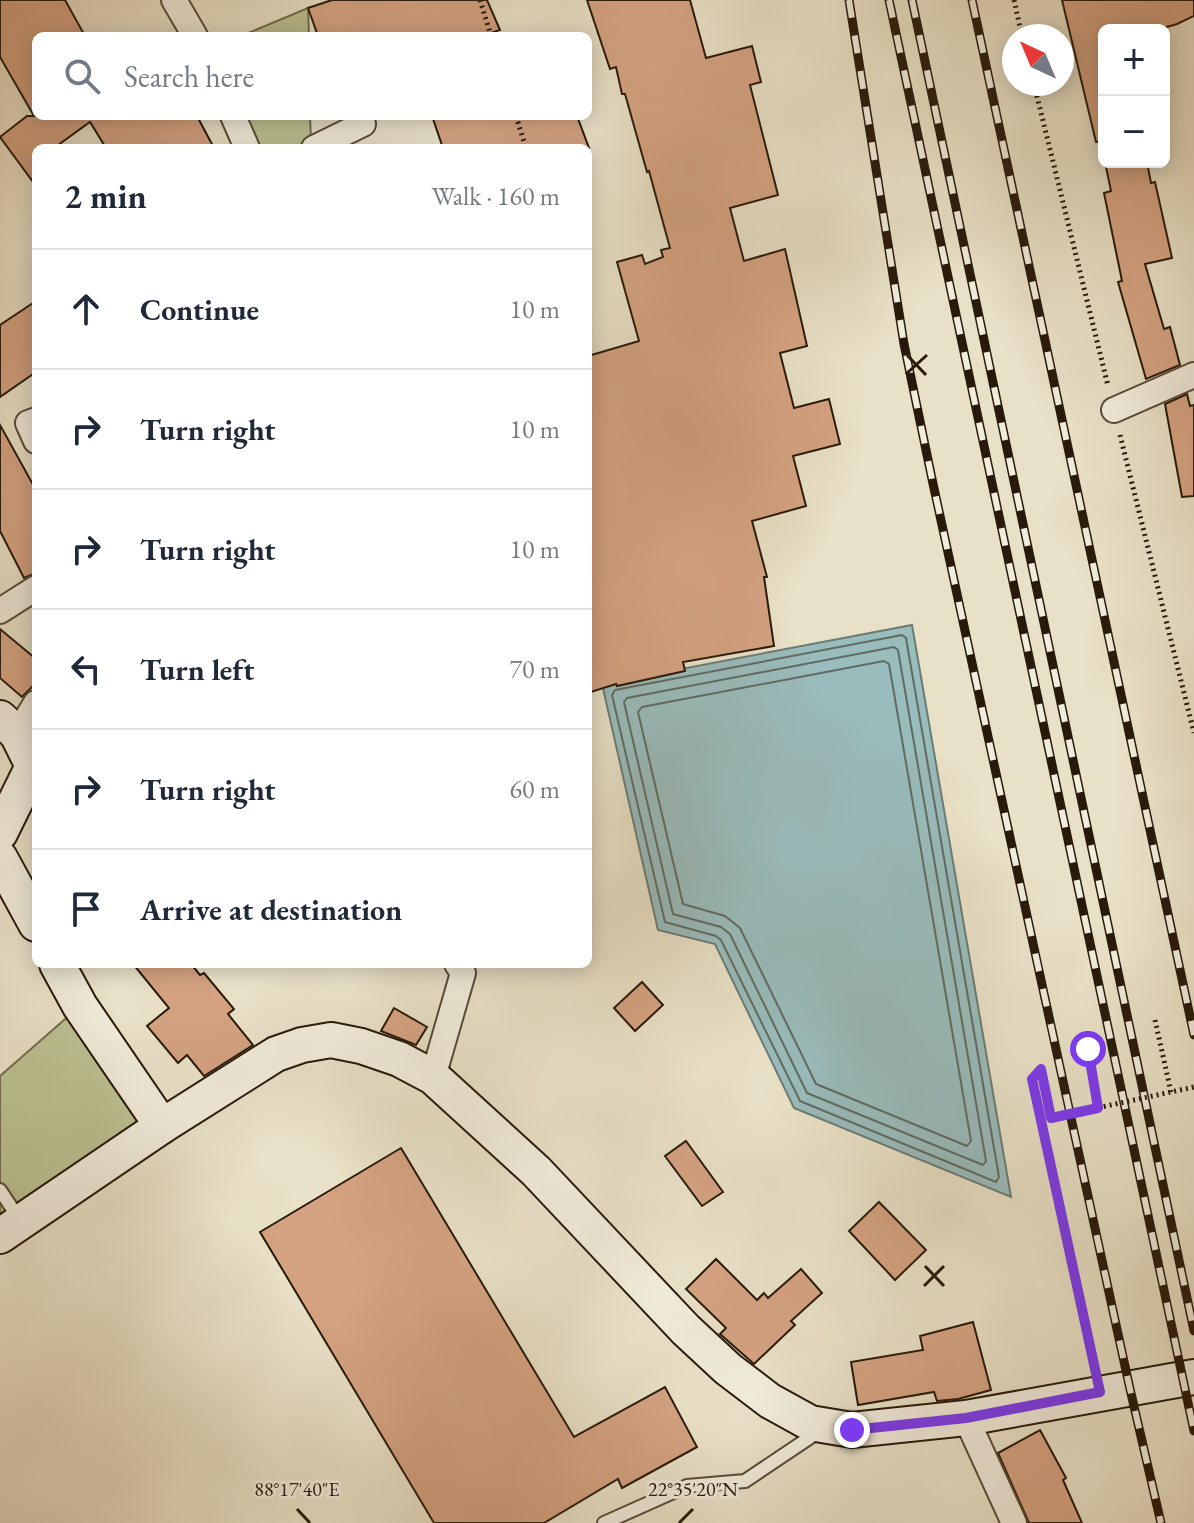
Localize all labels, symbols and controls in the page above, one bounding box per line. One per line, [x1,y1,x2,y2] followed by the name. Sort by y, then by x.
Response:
[1002,24,1074,96] north arrow
[1098,24,1170,168] map controls
[1098,24,1170,96] button: +
[32,32,592,120] search box
[60,54,104,98] icon: search
[124,57,254,96] text: Search here
[1098,96,1170,168] button: −
[64,174,147,218] text: 2 min
[432,179,560,213] text: Walk · 160 m
[64,287,108,331] icon: ahead
[140,290,259,329] text: Continue
[510,292,560,326] text: 10 m
[64,407,108,451] icon: right
[140,410,276,449] text: Turn right
[510,412,560,446] text: 10 m
[64,527,108,571] icon: right
[140,530,276,569] text: Turn right
[510,532,560,566] text: 10 m
[64,647,108,691] icon: left
[140,650,254,689] text: Turn left
[510,652,560,686] text: 70 m
[64,767,108,811] icon: right
[140,770,276,809] text: Turn right
[510,772,560,806] text: 60 m
[64,887,108,931] icon: arrive
[140,890,402,929] text: Arrive at destination
[1070,1031,1106,1067] route start
[834,1412,870,1448] route end
[254,1476,340,1502] text: 88°17'40"E
[648,1476,738,1502] text: 22°35'20"N

